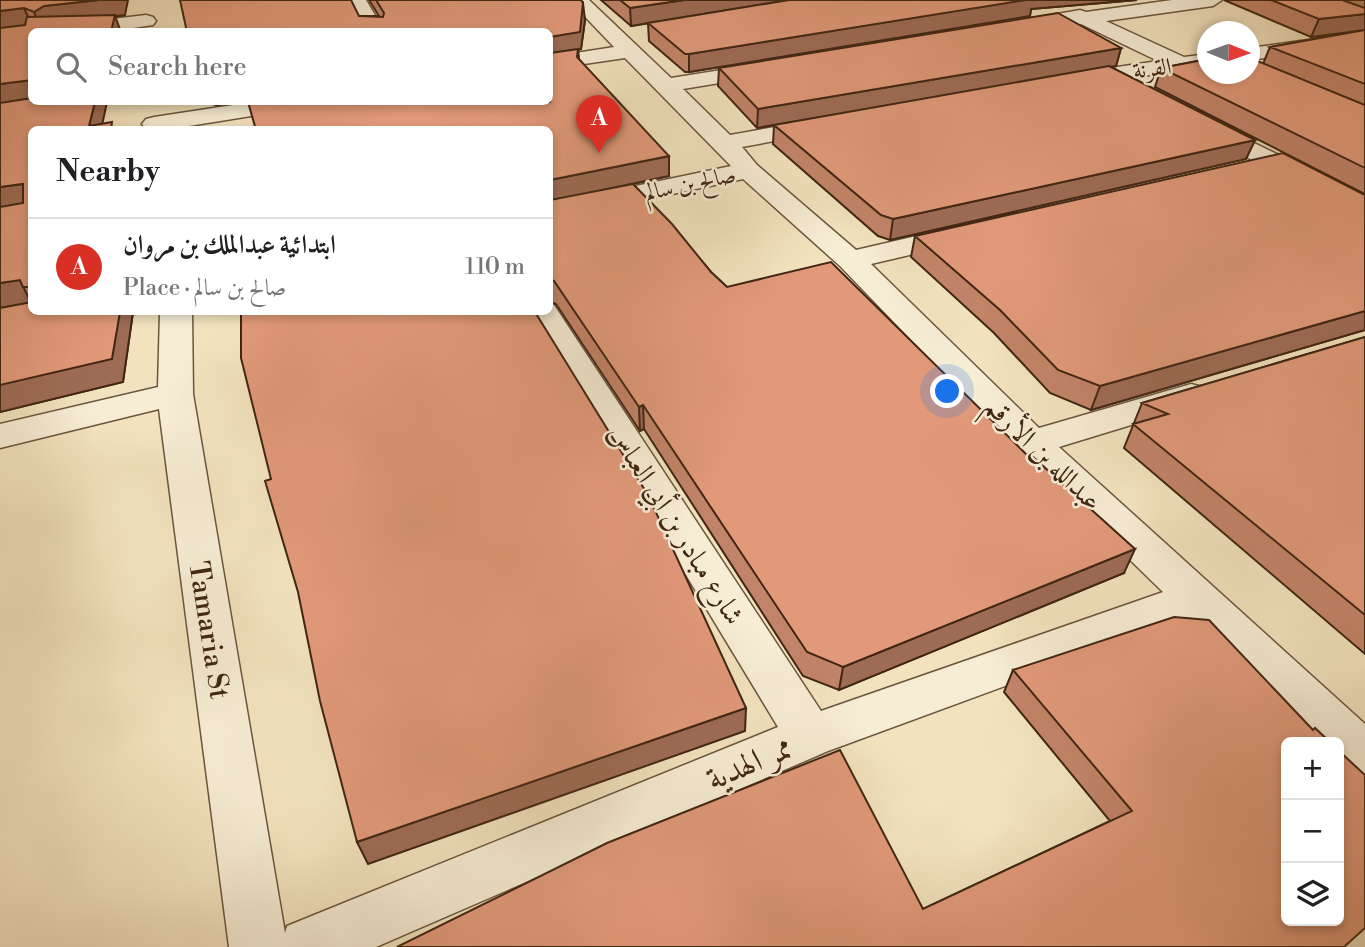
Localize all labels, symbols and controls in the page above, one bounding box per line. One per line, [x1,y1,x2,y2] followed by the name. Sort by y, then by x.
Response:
[1197,21,1260,84] north arrow
[28,28,553,105] search box
[52,48,90,86] icon: search
[108,51,247,83] text: Search here
[1131,52,1173,86] street label: القرنة
[576,95,622,153] pin: A
[56,153,160,191] text: Nearby
[642,161,739,212] street label: صالح بن سالم
[123,229,336,261] text: ابتدائية عبدالملك بن مروان
[71,253,87,281] text: A
[465,253,525,281] text: 110 m
[123,274,286,302] text: Place · صالح بن سالم
[930,374,964,408] your location
[971,388,1111,525] street label: عبدالله بن الأرقم
[596,416,754,634] street label: شارع مبادر بن أبي العباس
[180,559,237,702] street label: Tamaria St
[701,728,799,801] street label: ممر الهدية
[1281,737,1344,926] map controls
[1281,737,1344,800] button: +
[1281,800,1344,863] button: −
[1281,863,1344,926] button: layers

